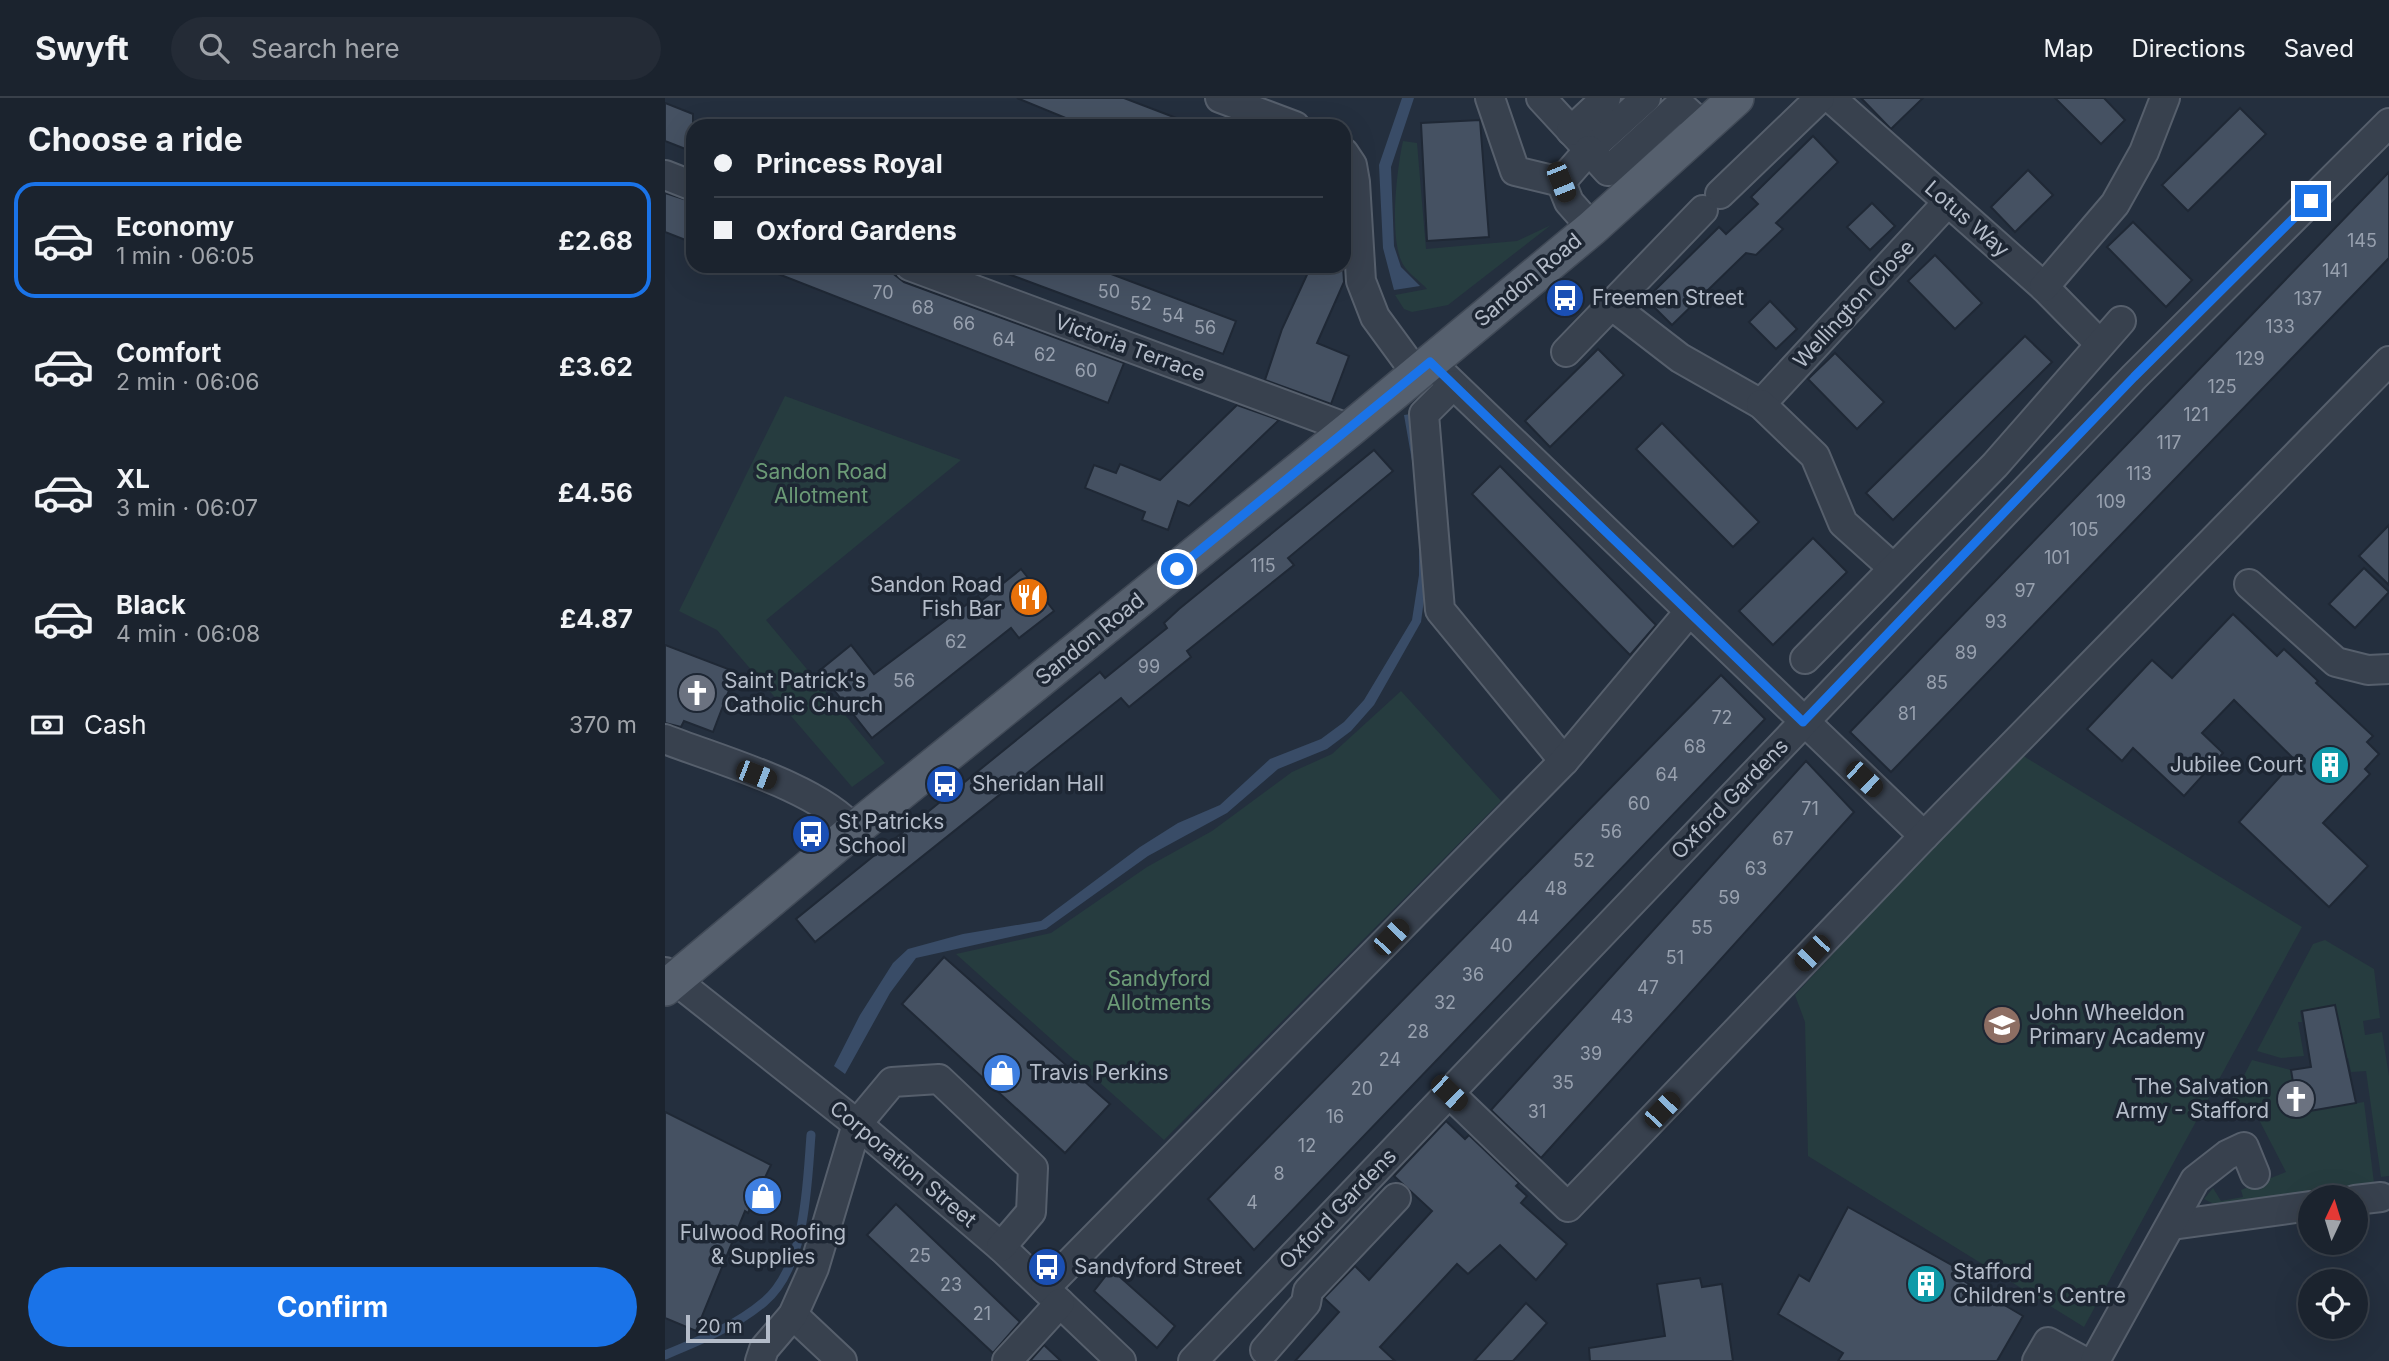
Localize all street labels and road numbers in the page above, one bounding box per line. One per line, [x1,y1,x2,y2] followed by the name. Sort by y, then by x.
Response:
[1920,175,2015,262] street label: Lotus Way
[1469,228,1586,332] street label: Sandon Road
[1788,234,1919,373] street label: Wellington Close
[1052,309,1209,386] street label: Victoria Terrace
[1030,587,1149,690] street label: Sandon Road
[1666,733,1793,864] street label: Oxford Gardens
[825,1095,982,1232] street label: Corporation Street
[1274,1143,1401,1274] street label: Oxford Gardens

